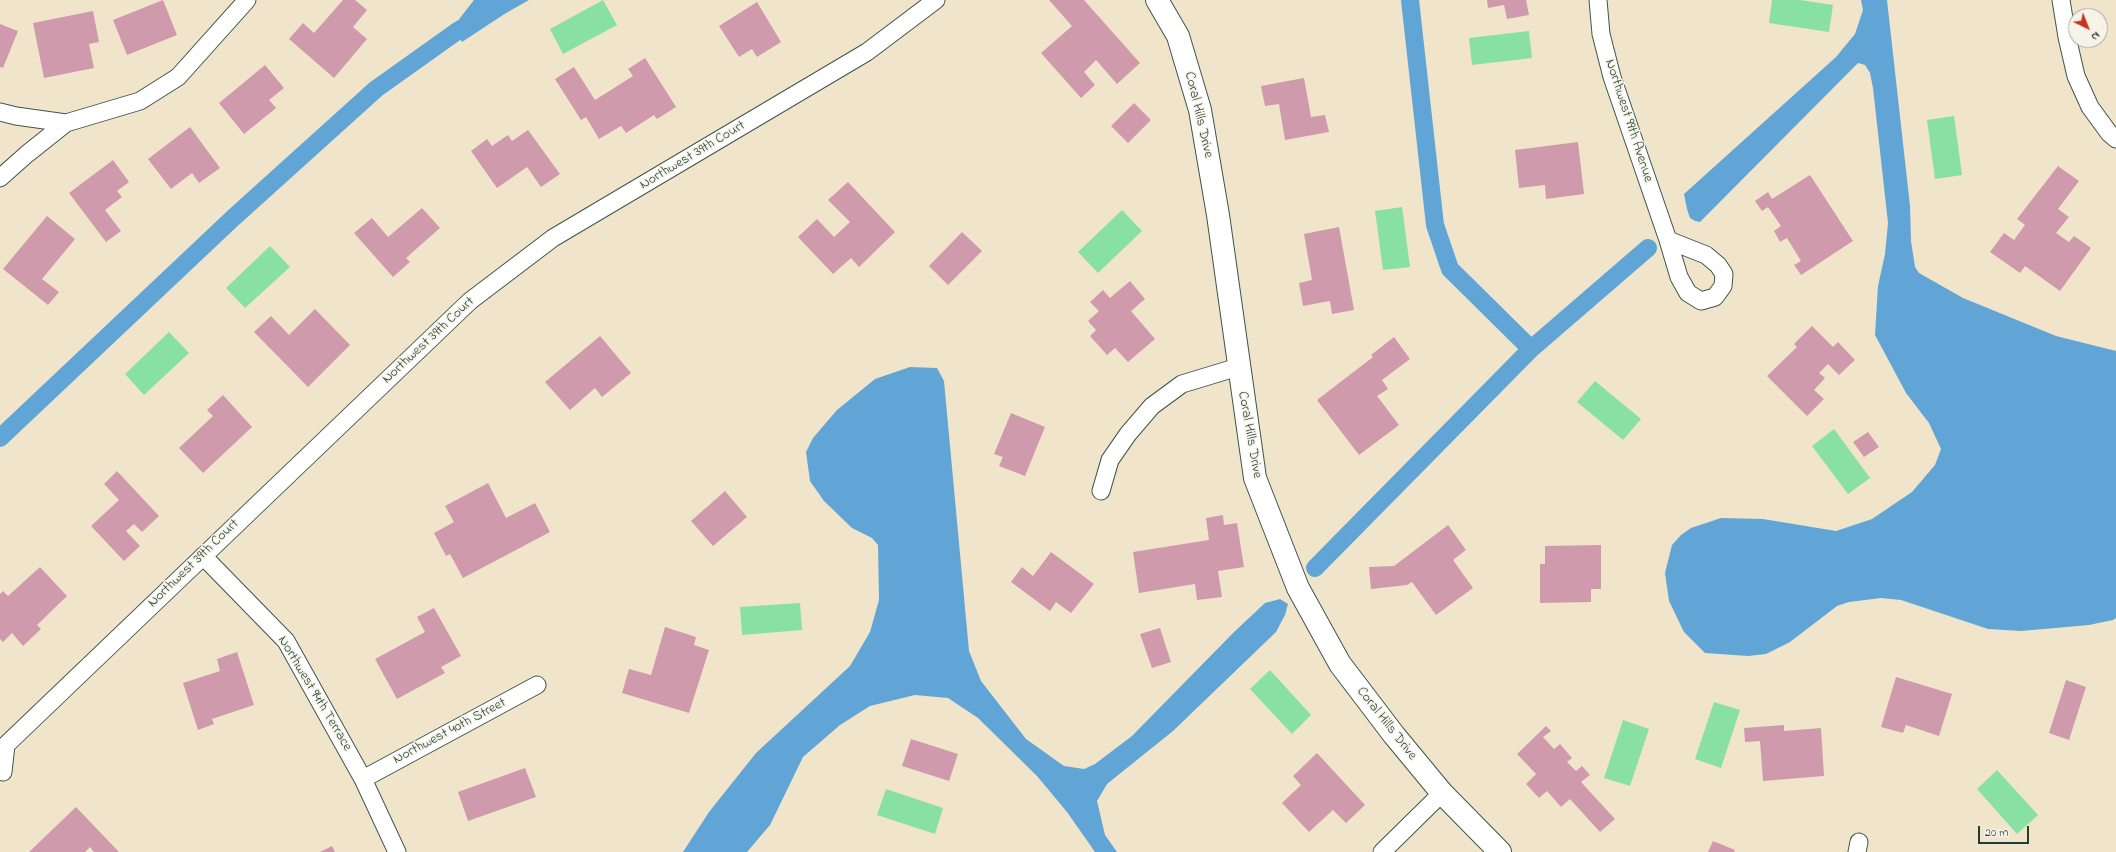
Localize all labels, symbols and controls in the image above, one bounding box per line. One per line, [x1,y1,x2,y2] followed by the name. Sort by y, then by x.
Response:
[2068,8,2108,48] north arrow
[2087,28,2104,44] text: N
[1600,57,1656,185] street label: Northwest 99th Avenue
[1180,70,1216,160] street label: Coral Hills Drive
[637,118,749,194] street label: Northwest 39th Court
[379,294,479,388] street label: Northwest 39th Court
[1233,390,1265,480] street label: Coral Hills Drive
[145,516,243,612] street label: Northwest 39th Court
[273,634,355,754] street label: Northwest 94th Terrace
[1352,684,1420,764] street label: Coral Hills Drive
[391,695,509,769] street label: Northwest 40th Street
[1980,818,2031,844] scale bar
[1985,824,2008,842] text: 20 m

